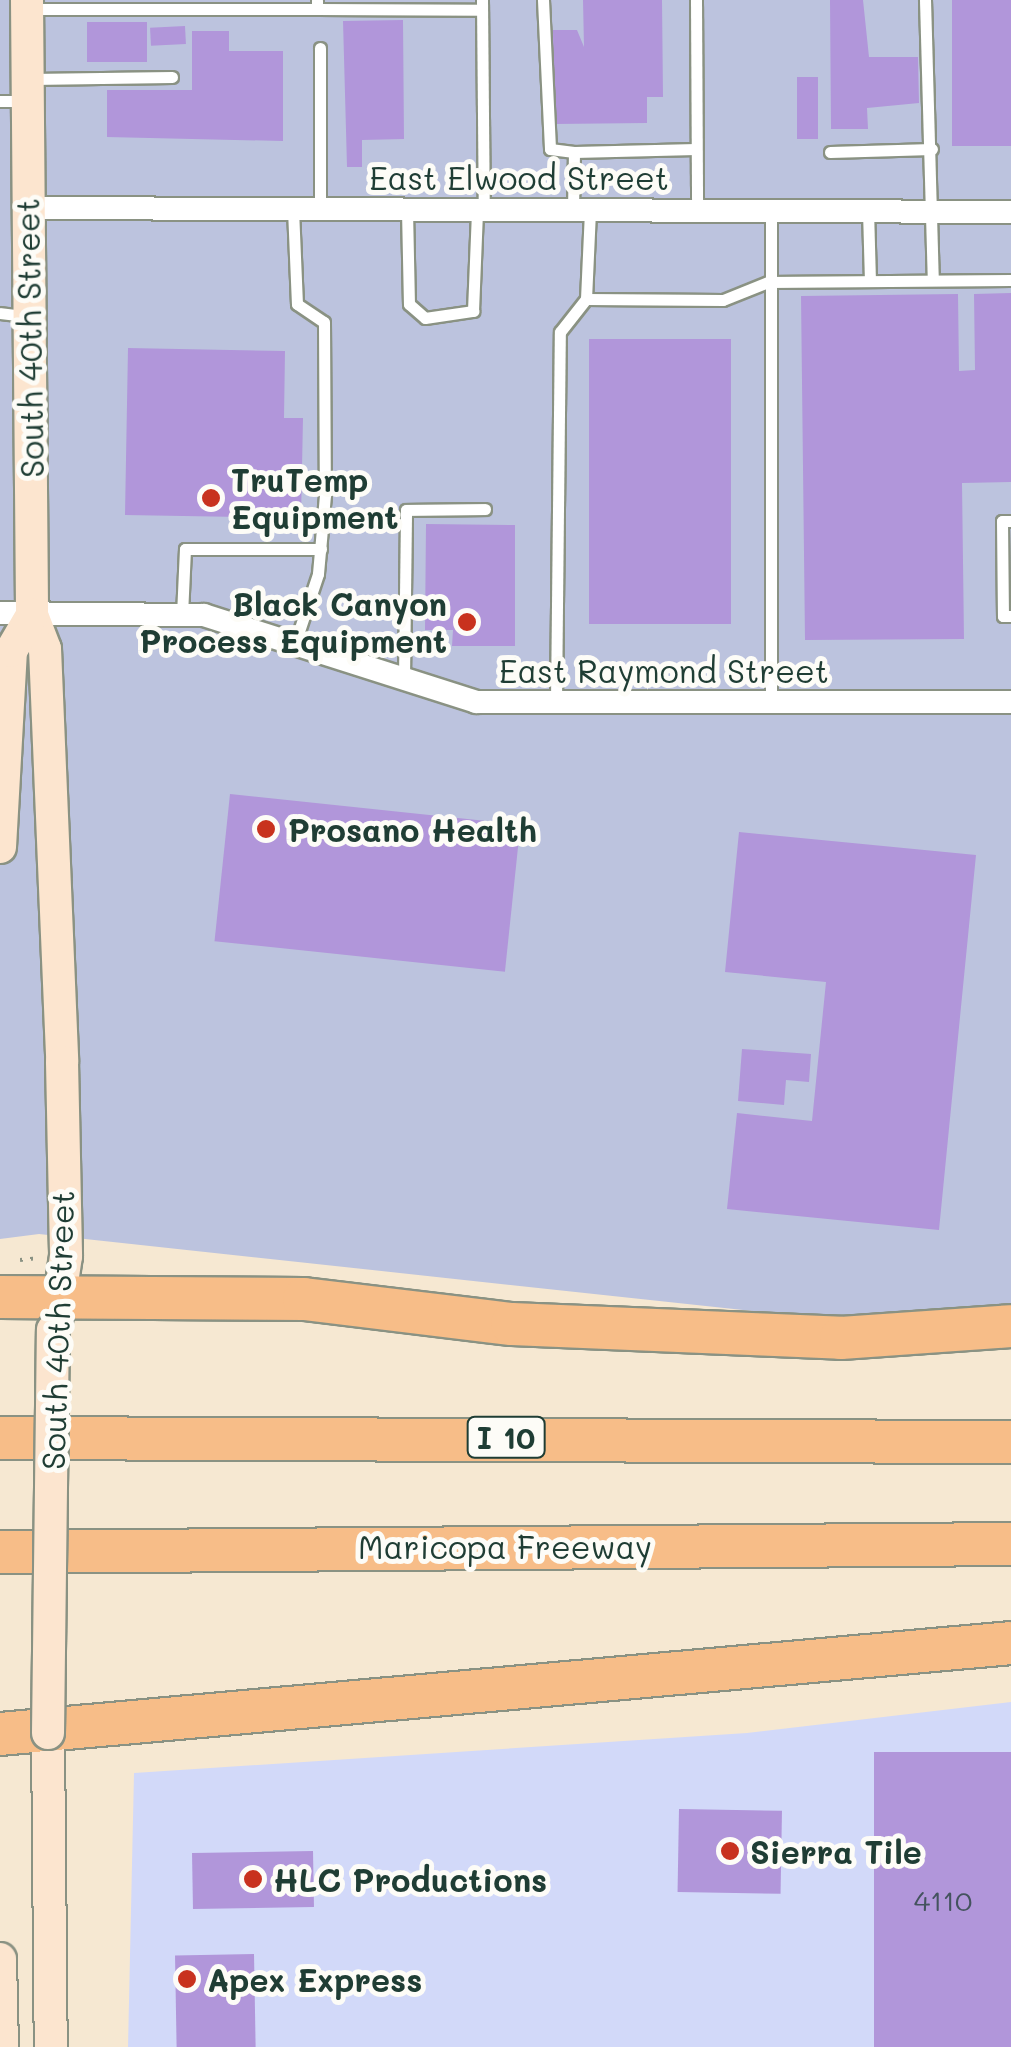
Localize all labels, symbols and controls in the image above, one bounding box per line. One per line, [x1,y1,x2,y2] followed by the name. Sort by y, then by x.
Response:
[369,158,669,196] street label: East Elwood Street
[7,198,51,478] street label: South 40th Street
[231,461,398,536] place label: TruTemp Equipment
[200,487,222,509] marker: TruTemp Equipment
[140,585,447,660] place label: Black Canyon Process Equipment
[456,611,478,633] marker: Black Canyon Process Equipment
[499,651,829,689] street label: East Raymond Street
[288,810,537,848] place label: Prosano Health
[253,816,279,842] marker: Prosano Health
[33,1190,81,1470] street label: South 40th Street
[466,1412,546,1462] road number: I 10
[358,1527,652,1565] street label: Maricopa Freeway
[750,1832,922,1870] place label: Sierra Tile
[719,1840,741,1862] marker: Sierra Tile
[273,1860,547,1898] place label: HLC Productions
[242,1868,264,1890] marker: HLC Productions
[914,1883,972,1917] house number: 4110
[207,1960,422,1998] place label: Apex Express
[176,1968,198,1990] marker: Apex Express

